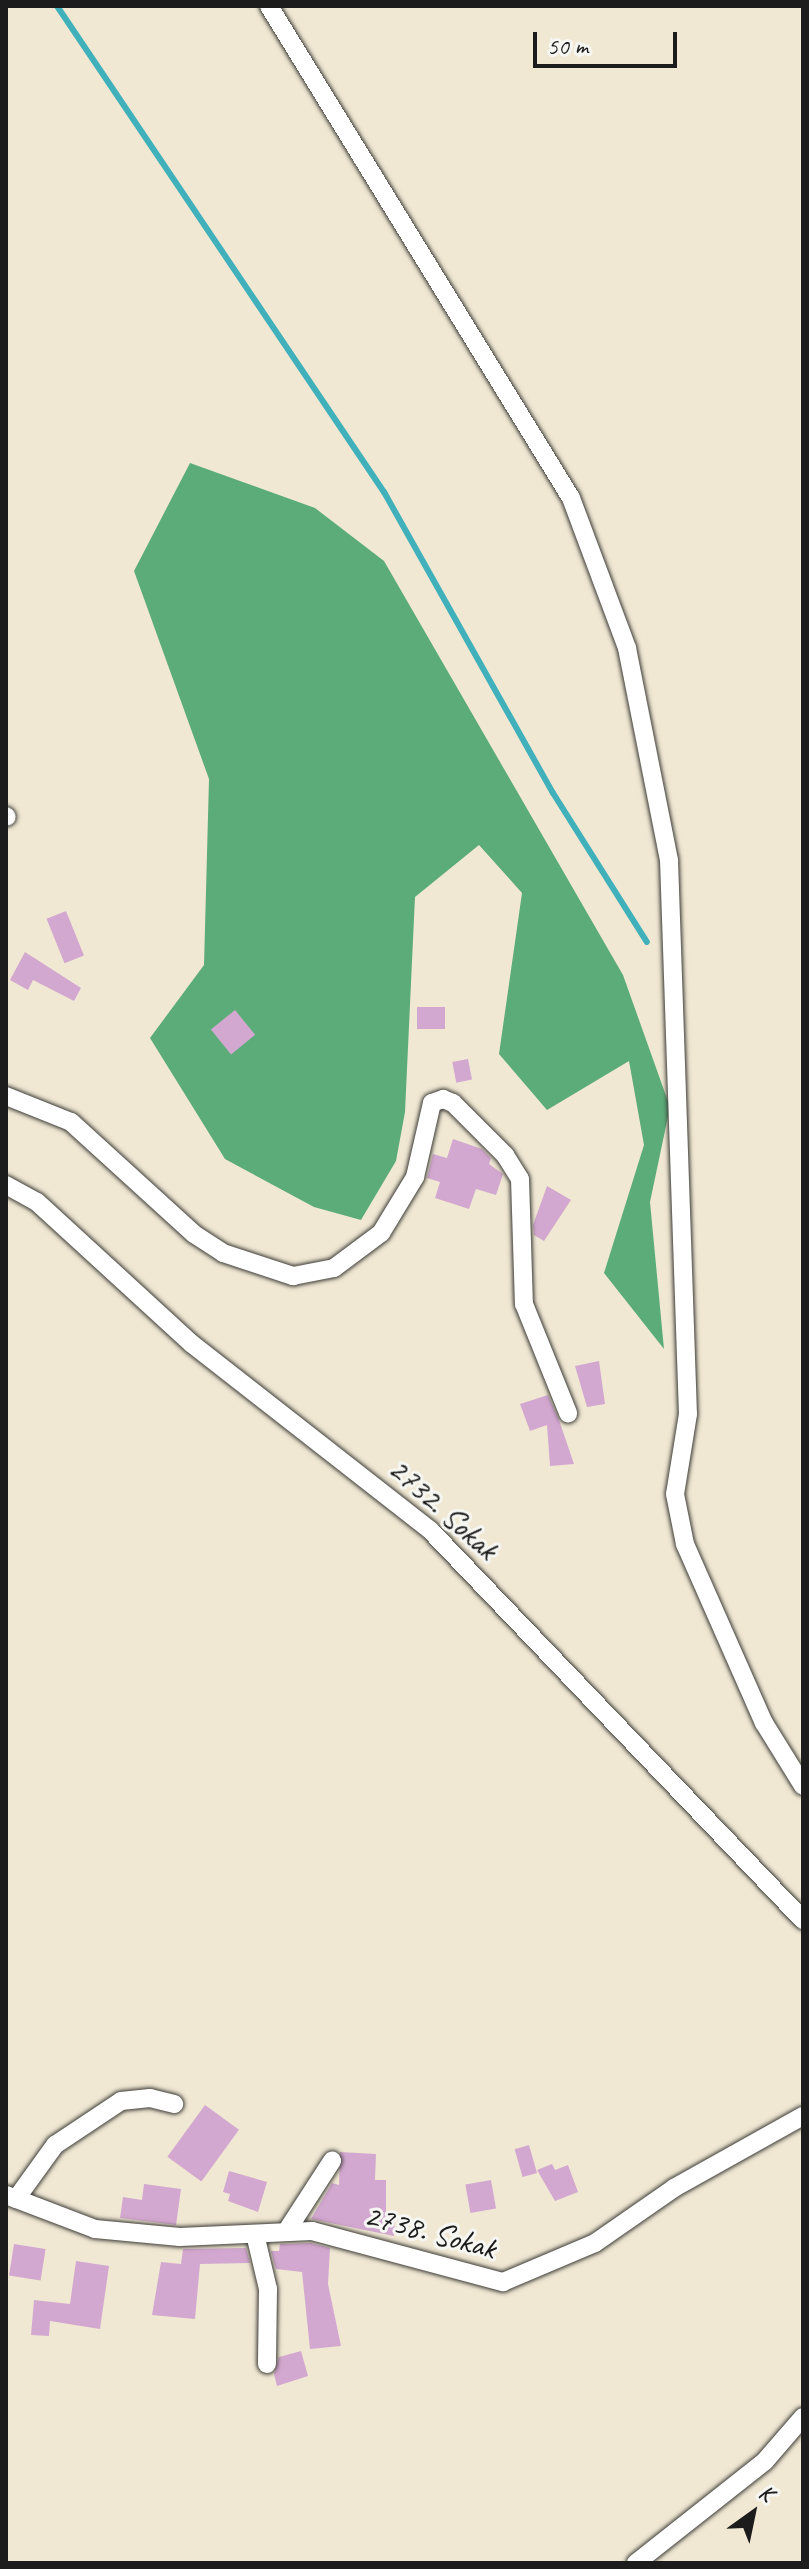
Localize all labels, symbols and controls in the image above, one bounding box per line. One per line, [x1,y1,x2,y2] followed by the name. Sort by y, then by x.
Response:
[537,16,681,66] scale bar
[547,31,588,61] text: 50 m
[380,1450,506,1568] street label: 2732. Sokak
[360,2196,500,2268] street label: 2738. Sokak
[713,2473,793,2553] north arrow
[754,2478,778,2508] text: K

